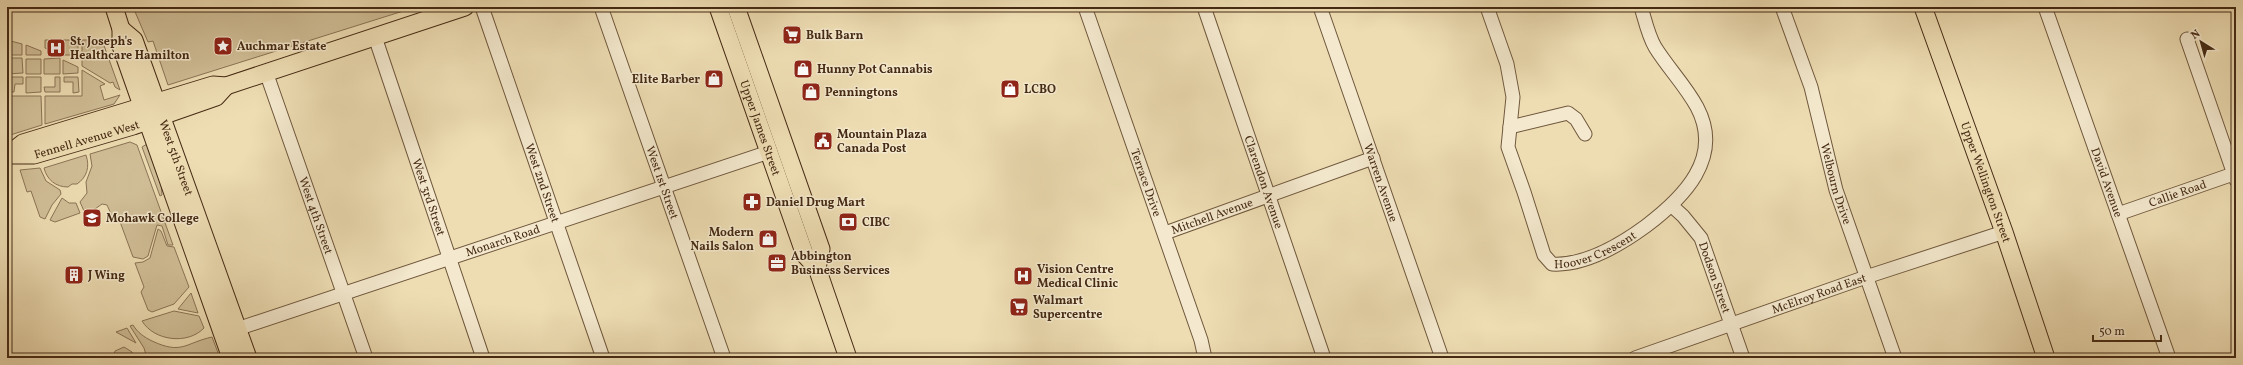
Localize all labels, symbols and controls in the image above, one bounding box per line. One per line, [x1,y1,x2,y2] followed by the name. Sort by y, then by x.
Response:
[2181,22,2221,62] north arrow
[781,24,803,46] supermarket icon: Bulk Barn
[2188,27,2204,44] text: N
[806,28,863,44] place label: Bulk Barn
[70,34,190,64] place label: St. Joseph's Healthcare Hamilton
[212,35,234,57] place icon: Auchmar Estate
[45,37,67,59] hospital icon: St. Joseph's Healthcare Hamilton
[237,39,326,55] place label: Auchmar Estate
[792,58,814,80] shop icon: Hunny Pot Cannabis
[817,62,933,78] place label: Hunny Pot Cannabis
[703,68,725,90] shop icon: Elite Barber
[632,72,700,88] place label: Elite Barber
[735,78,784,178] street label: Upper James Street
[999,78,1021,100] shop icon: LCBO
[800,81,822,103] shop icon: Penningtons
[1024,82,1056,98] place label: LCBO
[825,85,898,101] place label: Penningtons
[33,117,142,163] street label: Fennell Avenue West
[154,118,196,198] street label: West 5th Street
[1956,120,2014,245] street label: Upper Wellington Street
[837,127,927,157] place label: Mountain Plaza Canada Post
[812,130,834,152] public building icon: Mountain Plaza Canada Post
[1240,134,1286,231] street label: Clarendon Avenue
[521,141,563,225] street label: West 2nd Street
[1359,142,1401,225] street label: Warren Avenue
[1816,142,1855,227] street label: Welbourn Drive
[641,144,682,222] street label: West 1st Street
[2086,146,2126,220] street label: David Avenue
[1126,147,1165,219] street label: Terrace Drive
[408,157,448,238] street label: West 3rd Street
[294,175,336,257] street label: West 4th Street
[2147,177,2209,212] street label: Callie Road
[741,191,763,213] pharmacy icon: Daniel Drug Mart
[766,195,866,211] place label: Daniel Drug Mart
[1169,195,1256,239] street label: Mitchell Avenue
[81,207,103,229] school or university icon: Mohawk College
[106,211,199,227] place label: Mohawk College
[837,211,859,233] bank icon: CIBC
[862,215,890,231] place label: CIBC
[464,222,542,261] street label: Monarch Road
[690,225,754,255] place label: Modern Nails Salon
[757,228,779,250] shop icon: Modern Nails Salon
[1554,228,1640,273] street label: Hoover Crescent
[1694,240,1734,316] street label: Dodson Street
[791,249,890,279] place label: Abbington Business Services
[766,252,788,274] office icon: Abbington Business Services
[1037,262,1118,292] place label: Vision Centre Medical Clinic
[63,264,85,286] building icon: J Wing
[1012,265,1034,287] hospital icon: Vision Centre Medical Clinic
[87,268,125,284] place label: J Wing
[1770,270,1869,318] street label: McElroy Road East
[1033,293,1102,323] place label: Walmart Supercentre
[1008,296,1030,318] supermarket icon: Walmart Supercentre
[2093,317,2161,343] scale bar
[2099,324,2125,340] text: 50 m

